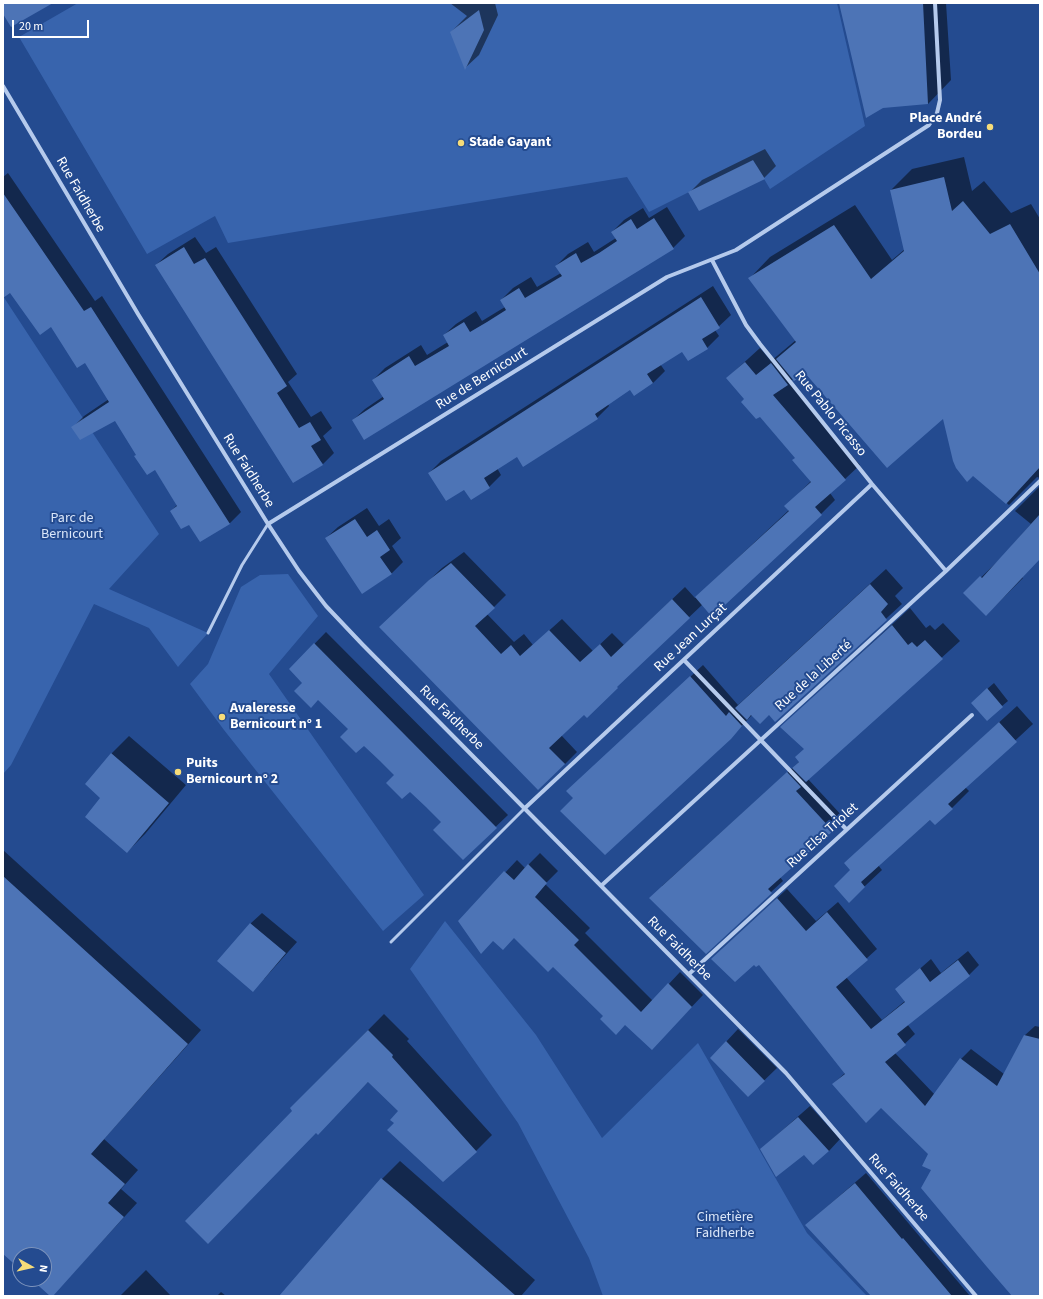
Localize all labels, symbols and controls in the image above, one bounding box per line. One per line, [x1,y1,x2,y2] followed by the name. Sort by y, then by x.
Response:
[14,12,91,38] scale bar
[19,18,43,35] text: 20 m
[909,111,982,144] place label: Place André Bordeu
[985,122,995,132] marker: Place André Bordeu
[469,135,551,151] place label: Stade Gayant
[456,138,466,148] marker: Stade Gayant
[52,154,108,236] street label: Rue Faidherbe
[433,344,531,414] street label: Rue de Bernicourt
[790,368,870,460] street label: Rue Pablo Picasso
[219,431,277,511] street label: Rue Faidherbe
[41,511,103,544] park label: Parc de Bernicourt
[651,600,731,676] street label: Rue Jean Lurçat
[772,637,856,715] street label: Rue de la Liberté
[415,682,487,754] street label: Rue Faidherbe
[230,701,322,734] place label: Avaleresse Bernicourt n° 1
[217,712,227,722] marker: Avaleresse Bernicourt n° 1
[186,756,278,788] place label: Puits Bernicourt n° 2
[173,767,183,777] marker: Puits Bernicourt n° 2
[784,800,862,872] street label: Rue Elsa Triolet
[643,913,715,985] street label: Rue Faidherbe
[864,1151,932,1225] street label: Rue Faidherbe
[696,1210,754,1242] park label: Cimetière Faidherbe
[12,1247,52,1287] north arrow
[35,1264,51,1273] text: N

